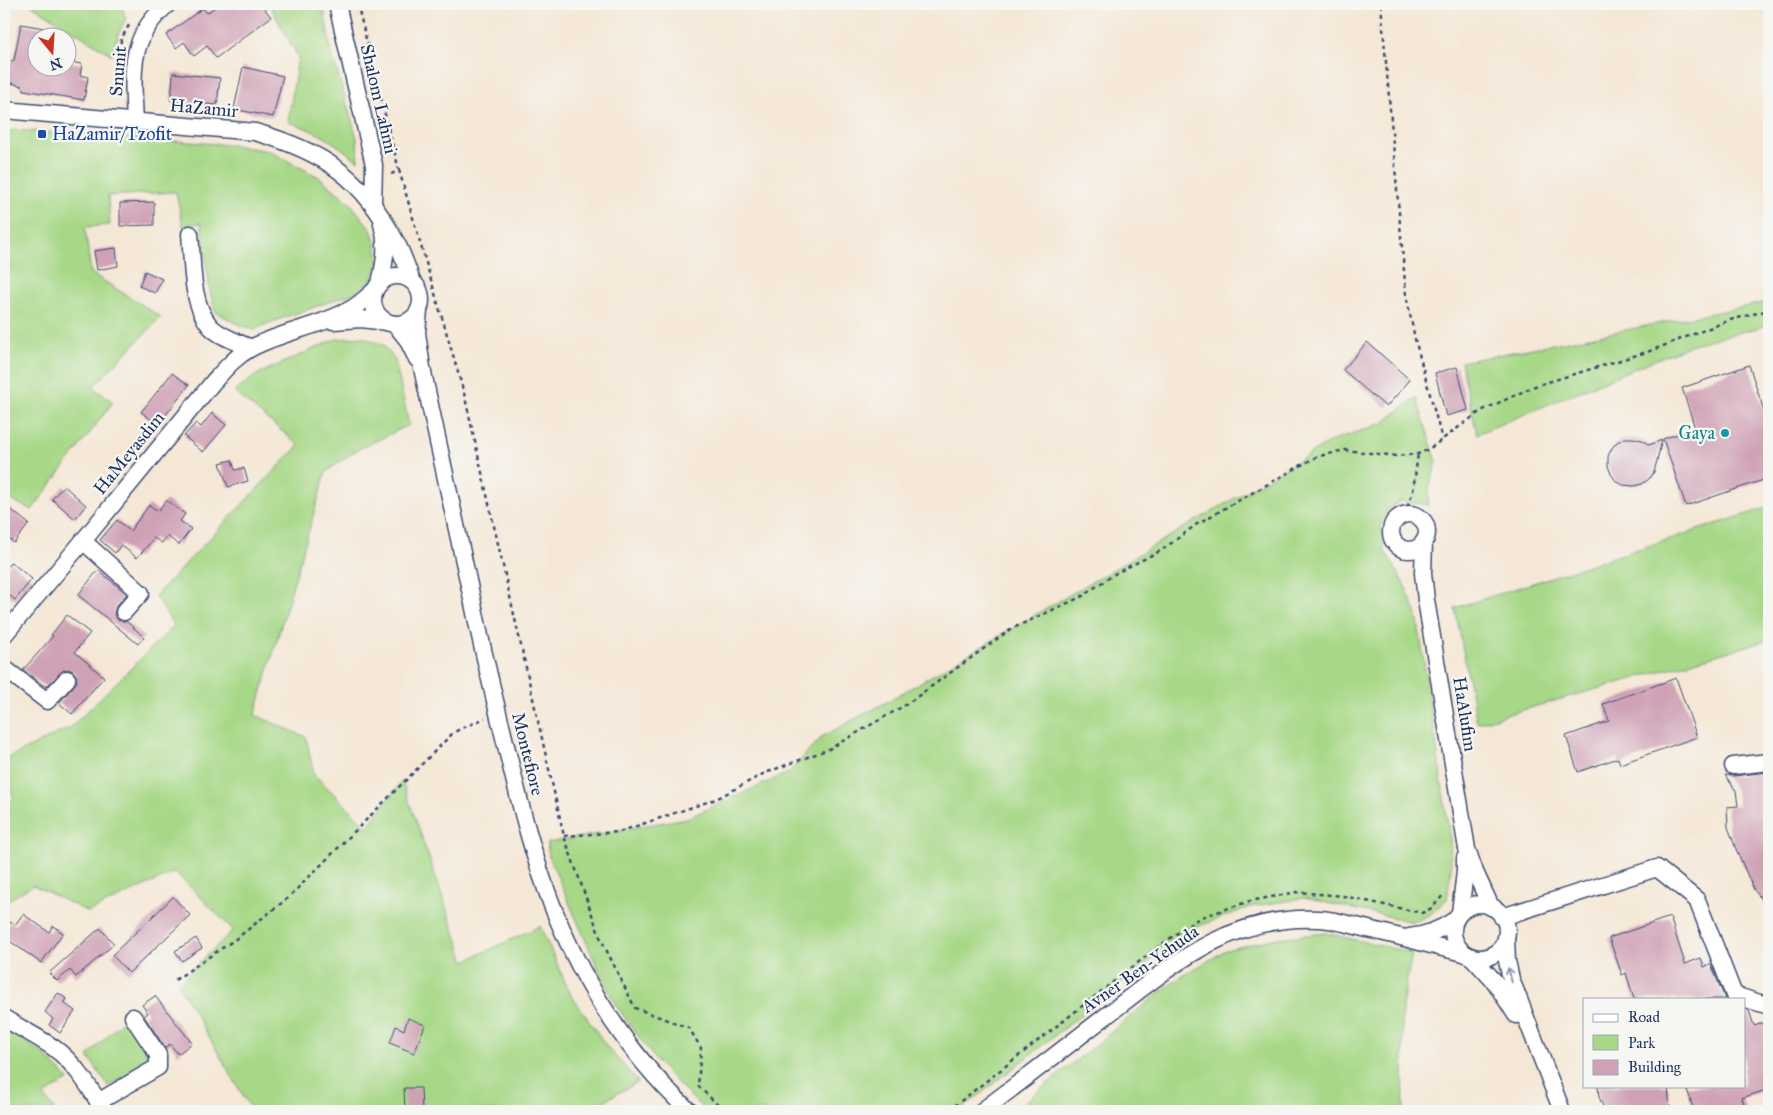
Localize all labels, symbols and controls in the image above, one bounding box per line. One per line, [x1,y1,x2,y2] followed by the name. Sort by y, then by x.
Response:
[28,28,78,78] north arrow
[356,42,402,156] street label: Shalom Lahmi
[105,44,131,97] street label: Snunit
[47,54,64,74] text: N
[169,94,239,122] street label: HaZamir
[52,123,173,145] place label: HaZamir/Tzofit
[36,128,48,140] marker: HaZamir/Tzofit
[89,407,169,499] street label: HaMeyasdim
[1678,422,1715,444] place label: Gaya
[1719,427,1731,439] marker: Gaya
[1448,675,1482,753] street label: HaAlufim
[507,710,549,798] street label: Montefiore
[1076,920,1203,1018] street label: Avner Ben-Yehuda
[1505,968,1514,984] one-way arrow
[1583,998,1746,1088] legend
[1628,1008,1660,1026] text: Road
[1628,1034,1655,1052] text: Park
[1628,1058,1682,1076] text: Building

